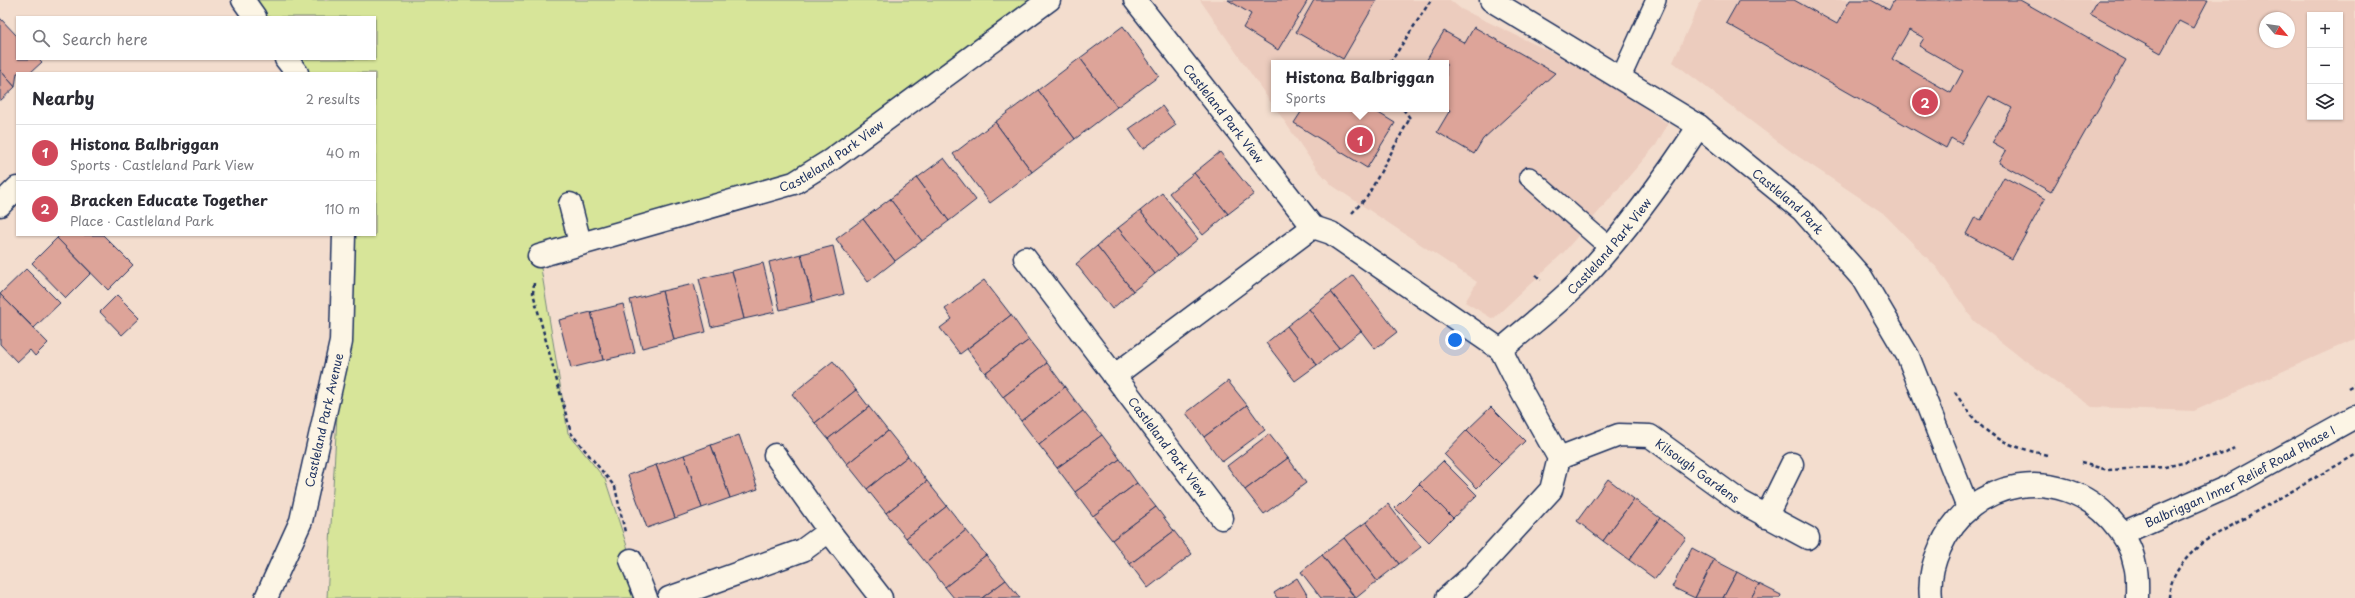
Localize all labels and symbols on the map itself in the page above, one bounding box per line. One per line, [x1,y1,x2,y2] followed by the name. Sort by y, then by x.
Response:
[2259,12,2295,48] north arrow
[1179,60,1269,167] street label: Castleland Park View
[1912,87,1938,117] pin: 2
[777,115,888,196] street label: Castleland Park View
[1347,125,1373,155] pin: 1
[1748,164,1828,238] street label: Castleland Park
[1563,193,1656,298] street label: Castleland Park View
[1445,330,1465,350] your location
[300,351,347,489] street label: Castleland Park Avenue
[1124,393,1213,501] street label: Castleland Park View
[2142,421,2338,531] street label: Balbriggan Inner Relief Road Phase I
[1652,434,1743,507] street label: Kilsough Gardens

